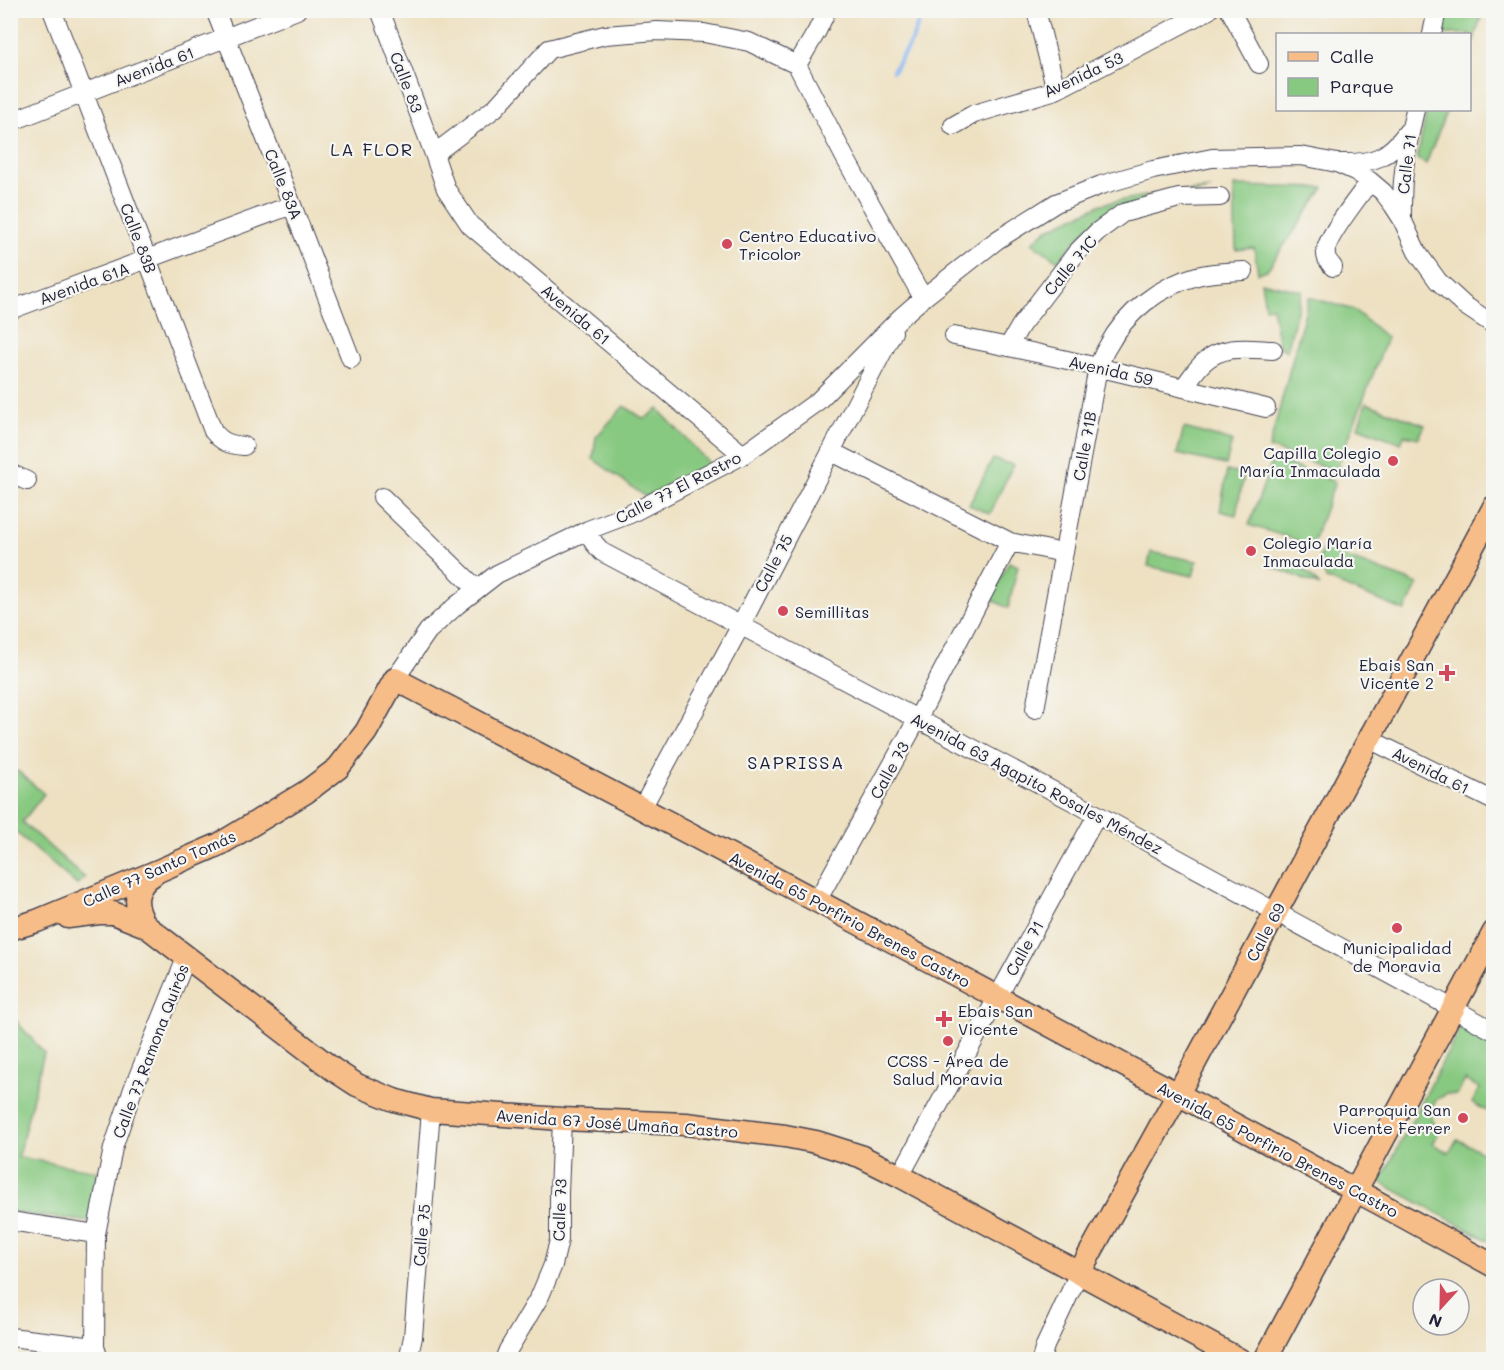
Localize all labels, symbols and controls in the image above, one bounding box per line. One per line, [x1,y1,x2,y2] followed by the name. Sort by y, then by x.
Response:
[1276,33,1471,111] legend
[111,41,197,91] street label: Avenida 61
[1330,44,1374,68] text: Calle
[1040,46,1126,102] street label: Avenida 53
[386,49,428,115] street label: Calle 83
[1330,74,1394,98] text: Parque
[1392,133,1420,195] street label: Calle 71
[330,137,414,161] district label: LA FLOR
[260,145,308,223] street label: Calle 83A
[116,200,162,276] street label: Calle 83B
[739,225,876,264] place label: Centro Educativo Tricolor
[1039,231,1101,299] street label: Calle 71C
[720,237,734,251] marker: Centro Educativo Tricolor
[36,257,132,309] street label: Avenida 61A
[537,279,615,349] street label: Avenida 61
[1067,350,1155,390] street label: Avenida 59
[1068,409,1100,483] street label: Calle 71B
[1239,442,1381,481] place label: Capilla Colegio María Inmaculada
[612,446,744,528] street label: Calle 77 El Rastro
[1386,454,1400,468] marker: Capilla Colegio María Inmaculada
[749,530,797,596] street label: Calle 75
[1263,532,1372,571] place label: Colegio María Inmaculada
[1244,544,1258,558] marker: Colegio María Inmaculada
[795,601,869,622] place label: Semillitas
[776,604,790,618] marker: Semillitas
[1359,654,1434,693] place label: Ebais San Vicente 2
[1438,664,1456,682] marker: Ebais San Vicente 2
[907,707,1167,859] street label: Avenida 63 Agapito Rosales Méndez
[865,737,913,803] street label: Calle 73
[1389,742,1473,798] street label: Avenida 61
[747,750,845,774] district label: SAPRISSA
[79,825,239,911] street label: Calle 77 Santo Tomás
[726,846,974,992] street label: Avenida 65 Porfirio Brenes Castro
[1241,899,1289,965] street label: Calle 69
[1000,916,1048,980] street label: Calle 71
[1390,921,1404,935] marker: Municipalidad de Moravia
[1343,937,1451,976] place label: Municipalidad de Moravia
[107,961,193,1141] street label: Calle 77 Ramona Quirós
[958,1000,1033,1039] place label: Ebais San Vicente
[935,1010,953,1028] marker: Ebais San Vicente
[941,1034,955,1048] marker: CCSS - Área de Salud Moravia
[887,1050,1009,1089] place label: CCSS - Área de Salud Moravia
[1154,1076,1402,1222] street label: Avenida 65 Porfirio Brenes Castro
[1333,1099,1451,1138] place label: Parroquia San Vicente Ferrer
[495,1104,739,1142] street label: Avenida 67 José Umaña Castro
[1456,1111,1470,1125] marker: Parroquia San Vicente Ferrer
[547,1178,571,1242] street label: Calle 73
[408,1203,434,1267] street label: Calle 75
[1411,1277,1471,1337] north arrow
[1426,1309,1445,1333] text: N

